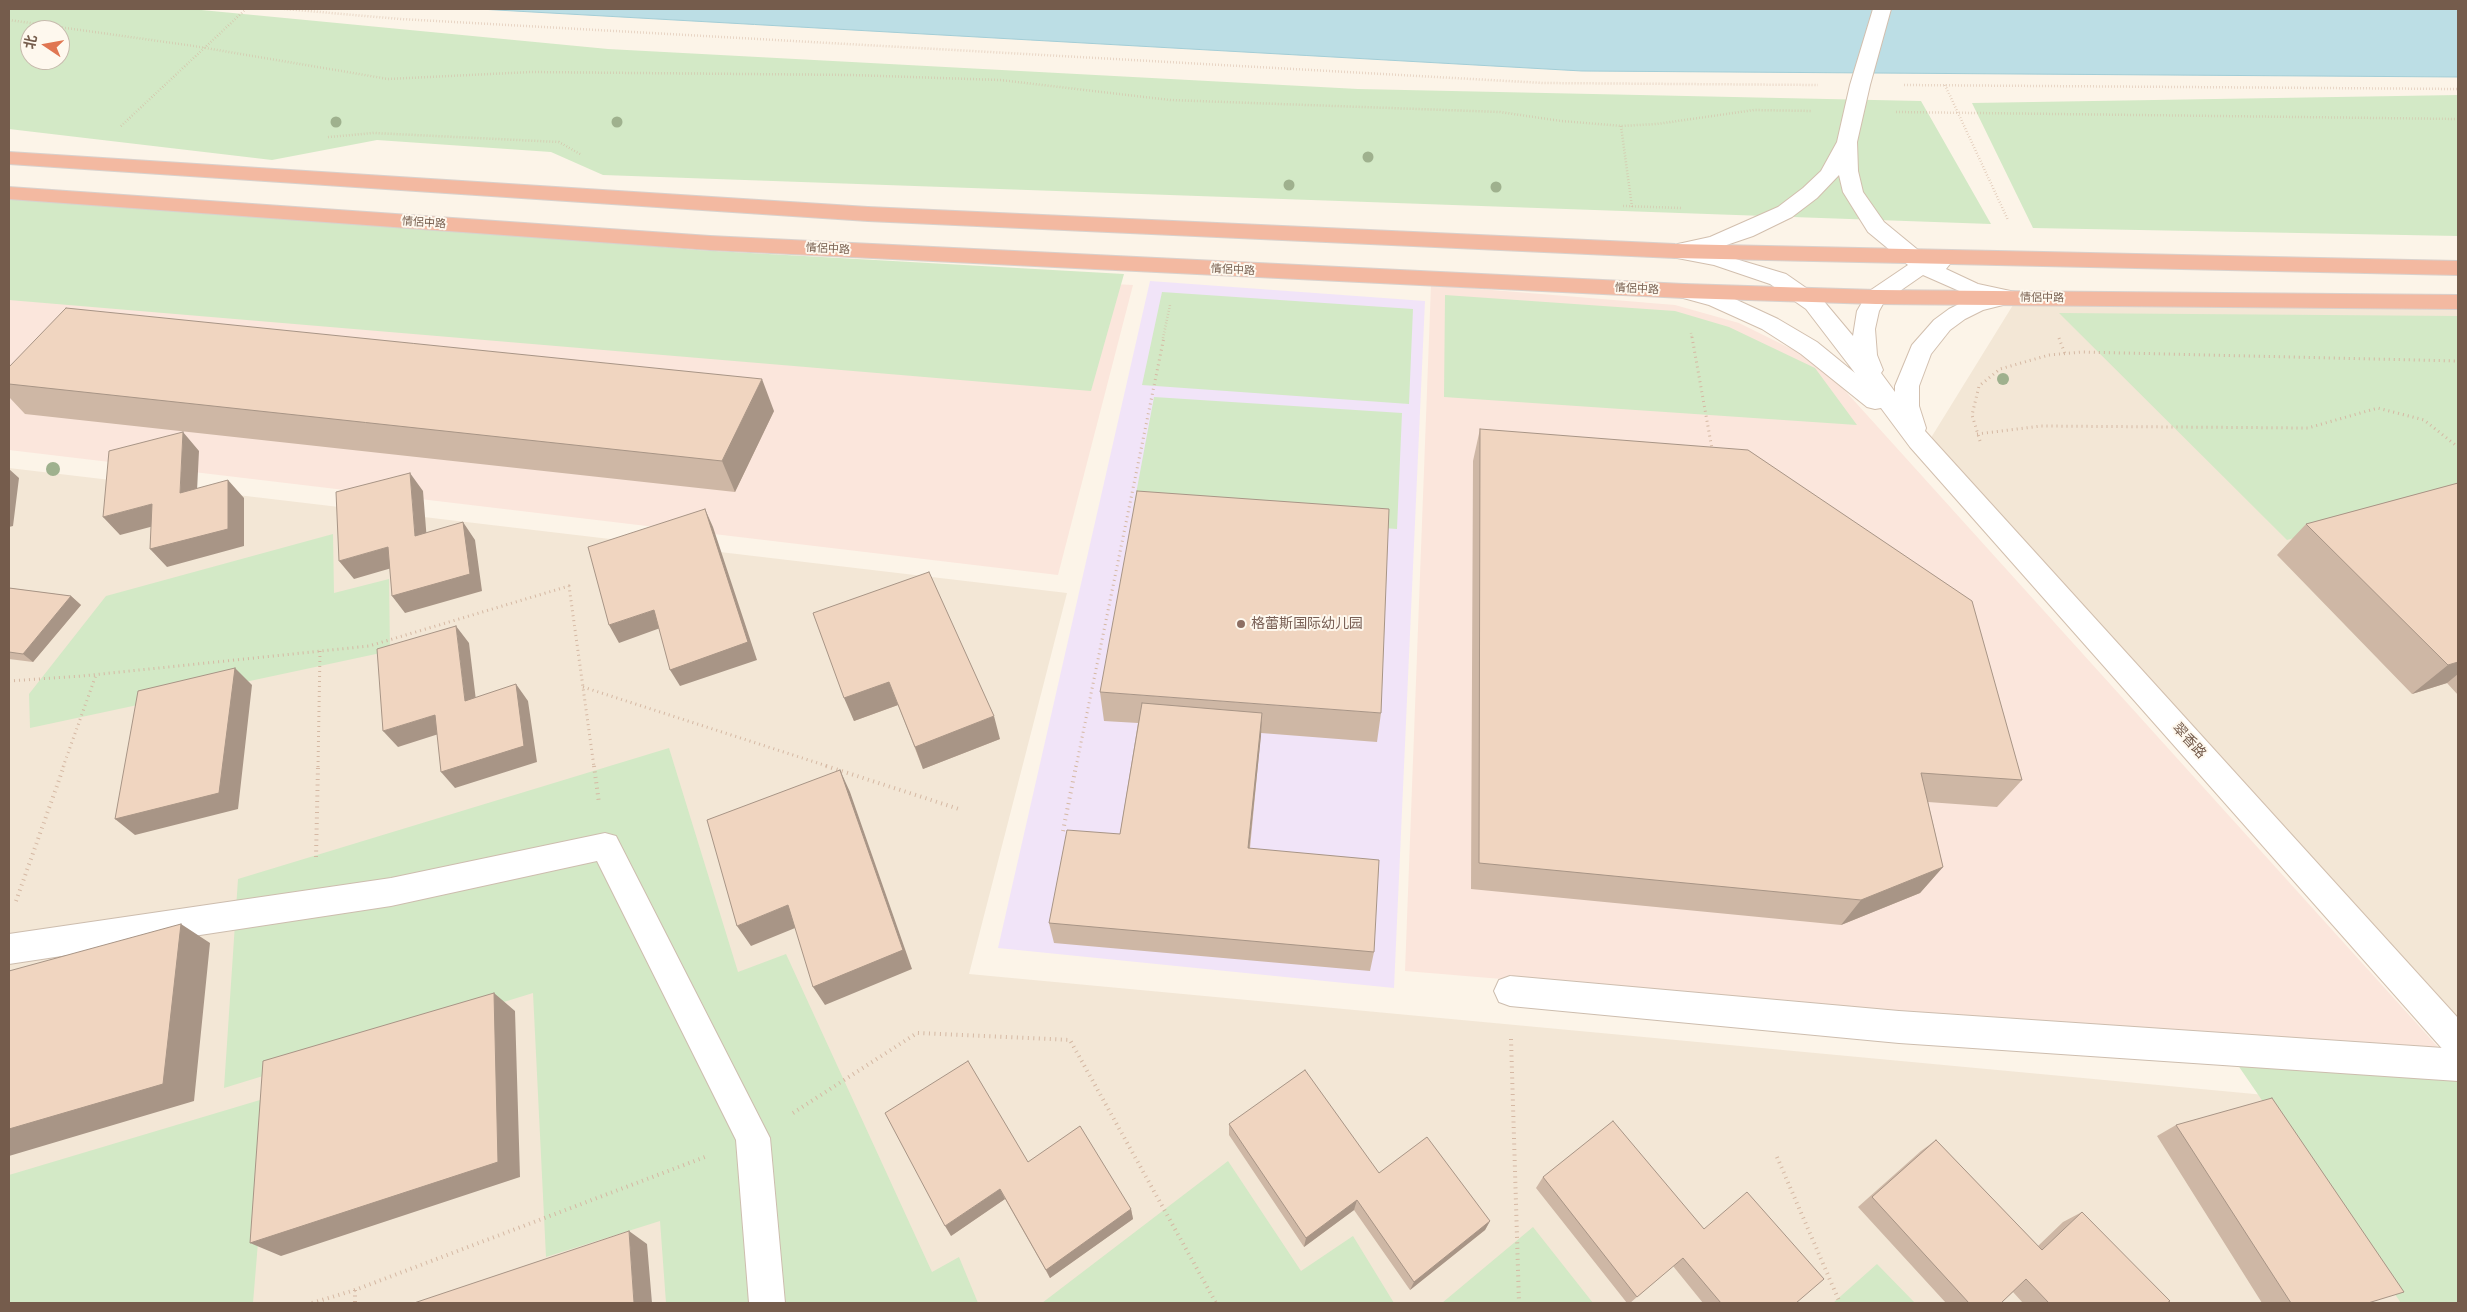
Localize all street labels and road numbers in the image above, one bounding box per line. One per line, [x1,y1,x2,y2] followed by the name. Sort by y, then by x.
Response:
[402,215,446,231] street label: 情侶中路
[806,241,850,257] street label: 情侶中路
[1211,262,1255,278] street label: 情侶中路
[1615,281,1659,297] street label: 情侶中路
[2020,291,2064,305] street label: 情侶中路
[2169,720,2209,762] street label: 翠香路

